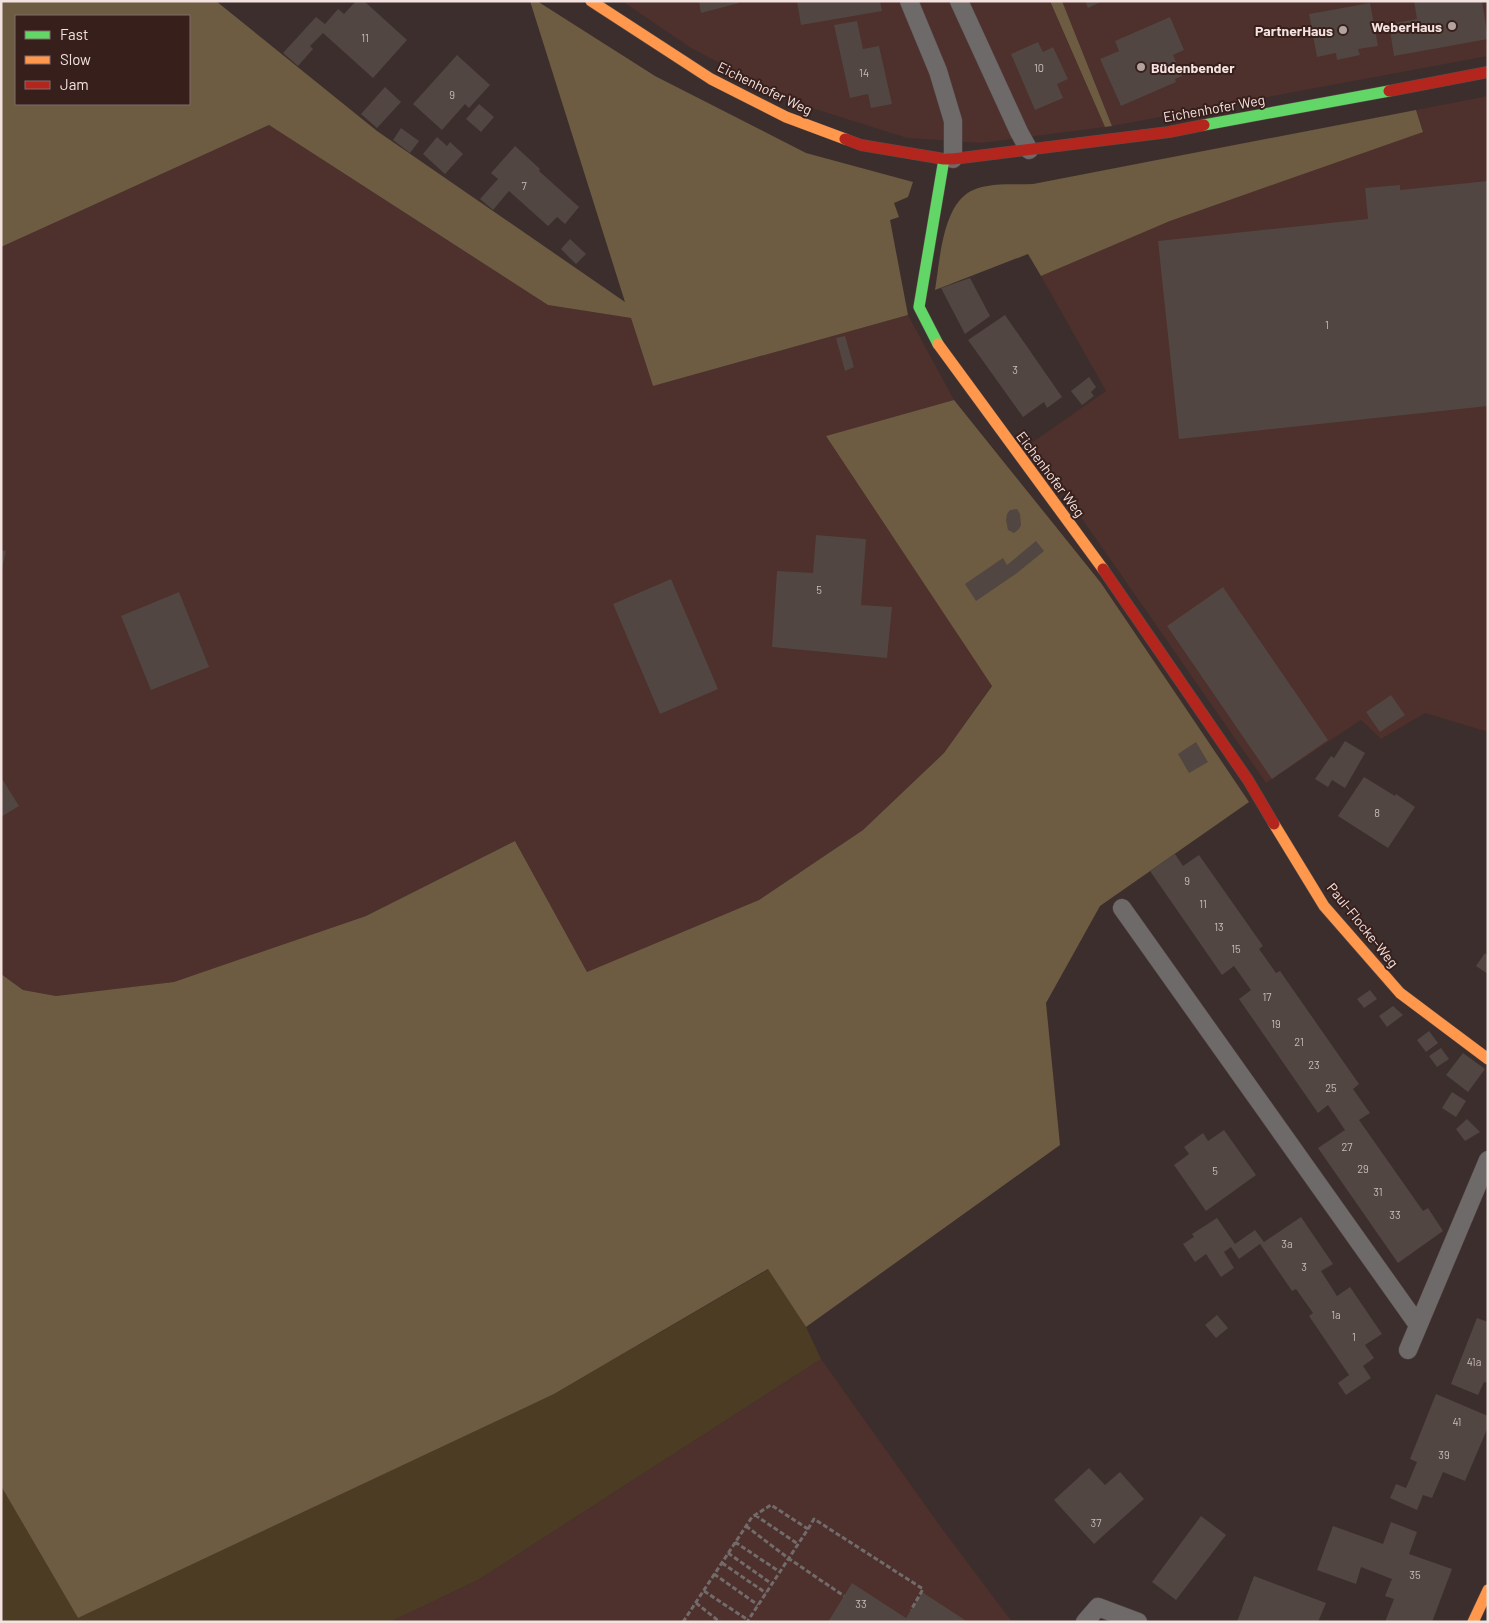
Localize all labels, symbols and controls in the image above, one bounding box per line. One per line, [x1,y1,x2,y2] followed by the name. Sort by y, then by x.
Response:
[15,15,190,105] legend
[1371,18,1442,35] place label: WeberHaus
[1446,20,1458,32] marker: WeberHaus
[1255,22,1333,39] place label: PartnerHaus
[1337,24,1349,36] marker: PartnerHaus
[60,25,88,43] text: Fast
[361,31,369,44] house number: 11
[60,50,91,68] text: Slow
[715,58,815,118] street label: Eichenhofer Weg
[1151,59,1235,76] place label: Büdenbender
[1034,61,1044,74] house number: 10
[1135,61,1147,73] marker: Büdenbender
[859,66,869,79] house number: 14
[60,75,89,93] text: Jam
[449,88,455,101] house number: 9
[1162,91,1266,125] street label: Eichenhofer Weg
[521,179,527,192] house number: 7
[1325,318,1329,331] house number: 1
[1012,363,1018,376] house number: 3
[1013,428,1089,520] street label: Eichenhofer Weg
[816,583,822,596] house number: 5
[1374,806,1380,819] house number: 8
[1184,874,1190,887] house number: 9
[1324,879,1402,971] street label: Paul-Flocke-Weg
[1199,897,1207,910] house number: 11
[1214,920,1224,933] house number: 13
[1231,942,1241,955] house number: 15
[1262,990,1272,1003] house number: 17
[1271,1017,1281,1030] house number: 19
[1294,1035,1304,1048] house number: 21
[1308,1058,1320,1071] house number: 23
[1325,1081,1337,1094] house number: 25
[1341,1140,1353,1153] house number: 27
[1357,1162,1369,1175] house number: 29
[1212,1164,1218,1177] house number: 5
[1373,1185,1383,1198] house number: 31
[1389,1208,1401,1221] house number: 33
[1281,1237,1293,1250] house number: 3a
[1301,1260,1307,1273] house number: 3
[1331,1308,1341,1321] house number: 1a
[1352,1330,1356,1343] house number: 1
[1467,1355,1481,1368] house number: 41a
[1453,1415,1461,1428] house number: 41
[1438,1448,1450,1461] house number: 39
[1091,1516,1101,1529] house number: 37
[1409,1568,1421,1581] house number: 35
[855,1597,867,1610] house number: 33

